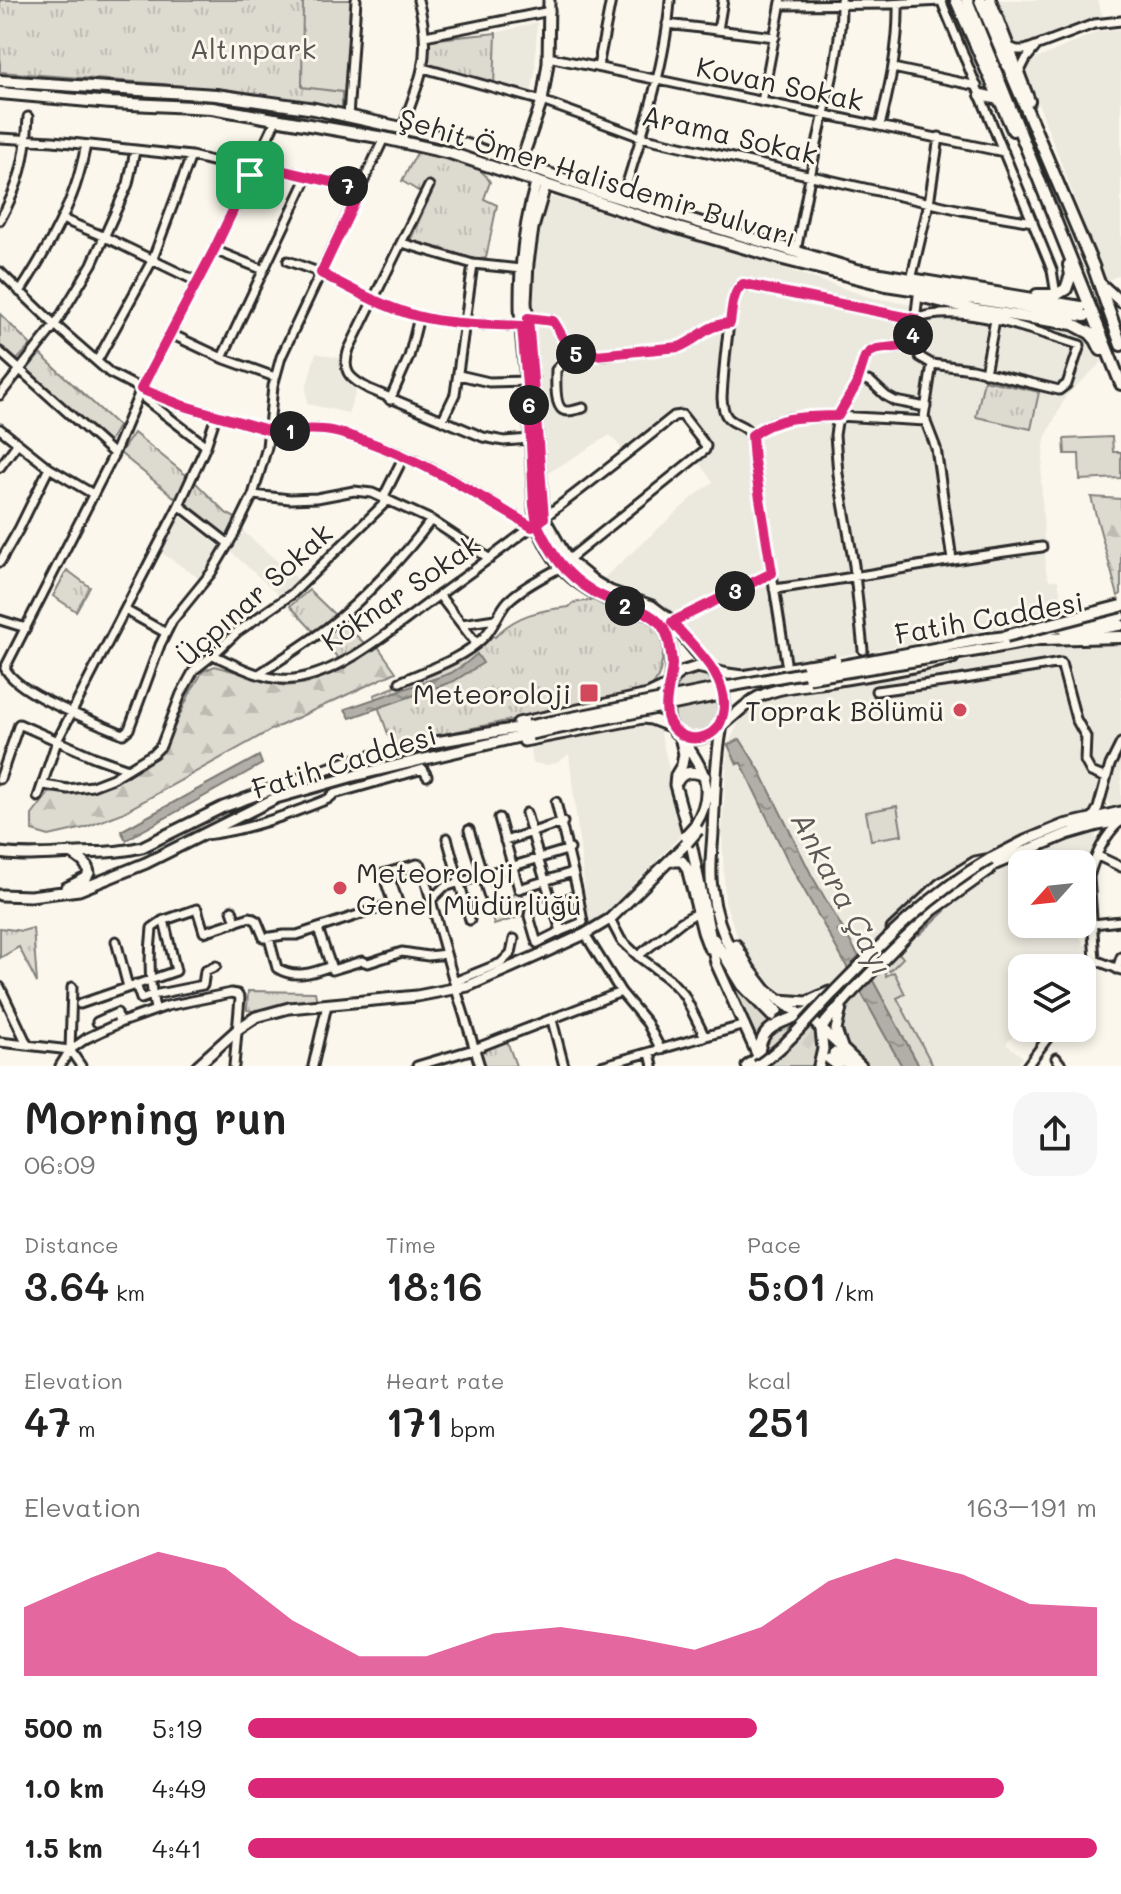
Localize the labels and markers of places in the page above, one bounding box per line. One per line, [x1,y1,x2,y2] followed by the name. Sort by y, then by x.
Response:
[216,141,284,209] pin
[328,166,368,206] pin: 7
[893,315,933,355] pin: 4
[556,334,596,374] pin: 5
[509,385,549,425] pin: 6
[270,411,310,451] pin: 1
[715,571,755,611] pin: 3
[605,586,645,626] pin: 2
[413,675,571,711] place label: Meteoroloji
[578,682,600,704] marker: Meteoroloji
[745,692,944,728] place label: Toprak Bölümü
[951,701,969,719] marker: Toprak Bölümü
[356,854,582,922] place label: Meteoroloji Genel Müdürlüğü
[331,879,349,897] marker: Meteoroloji Genel Müdürlüğü

